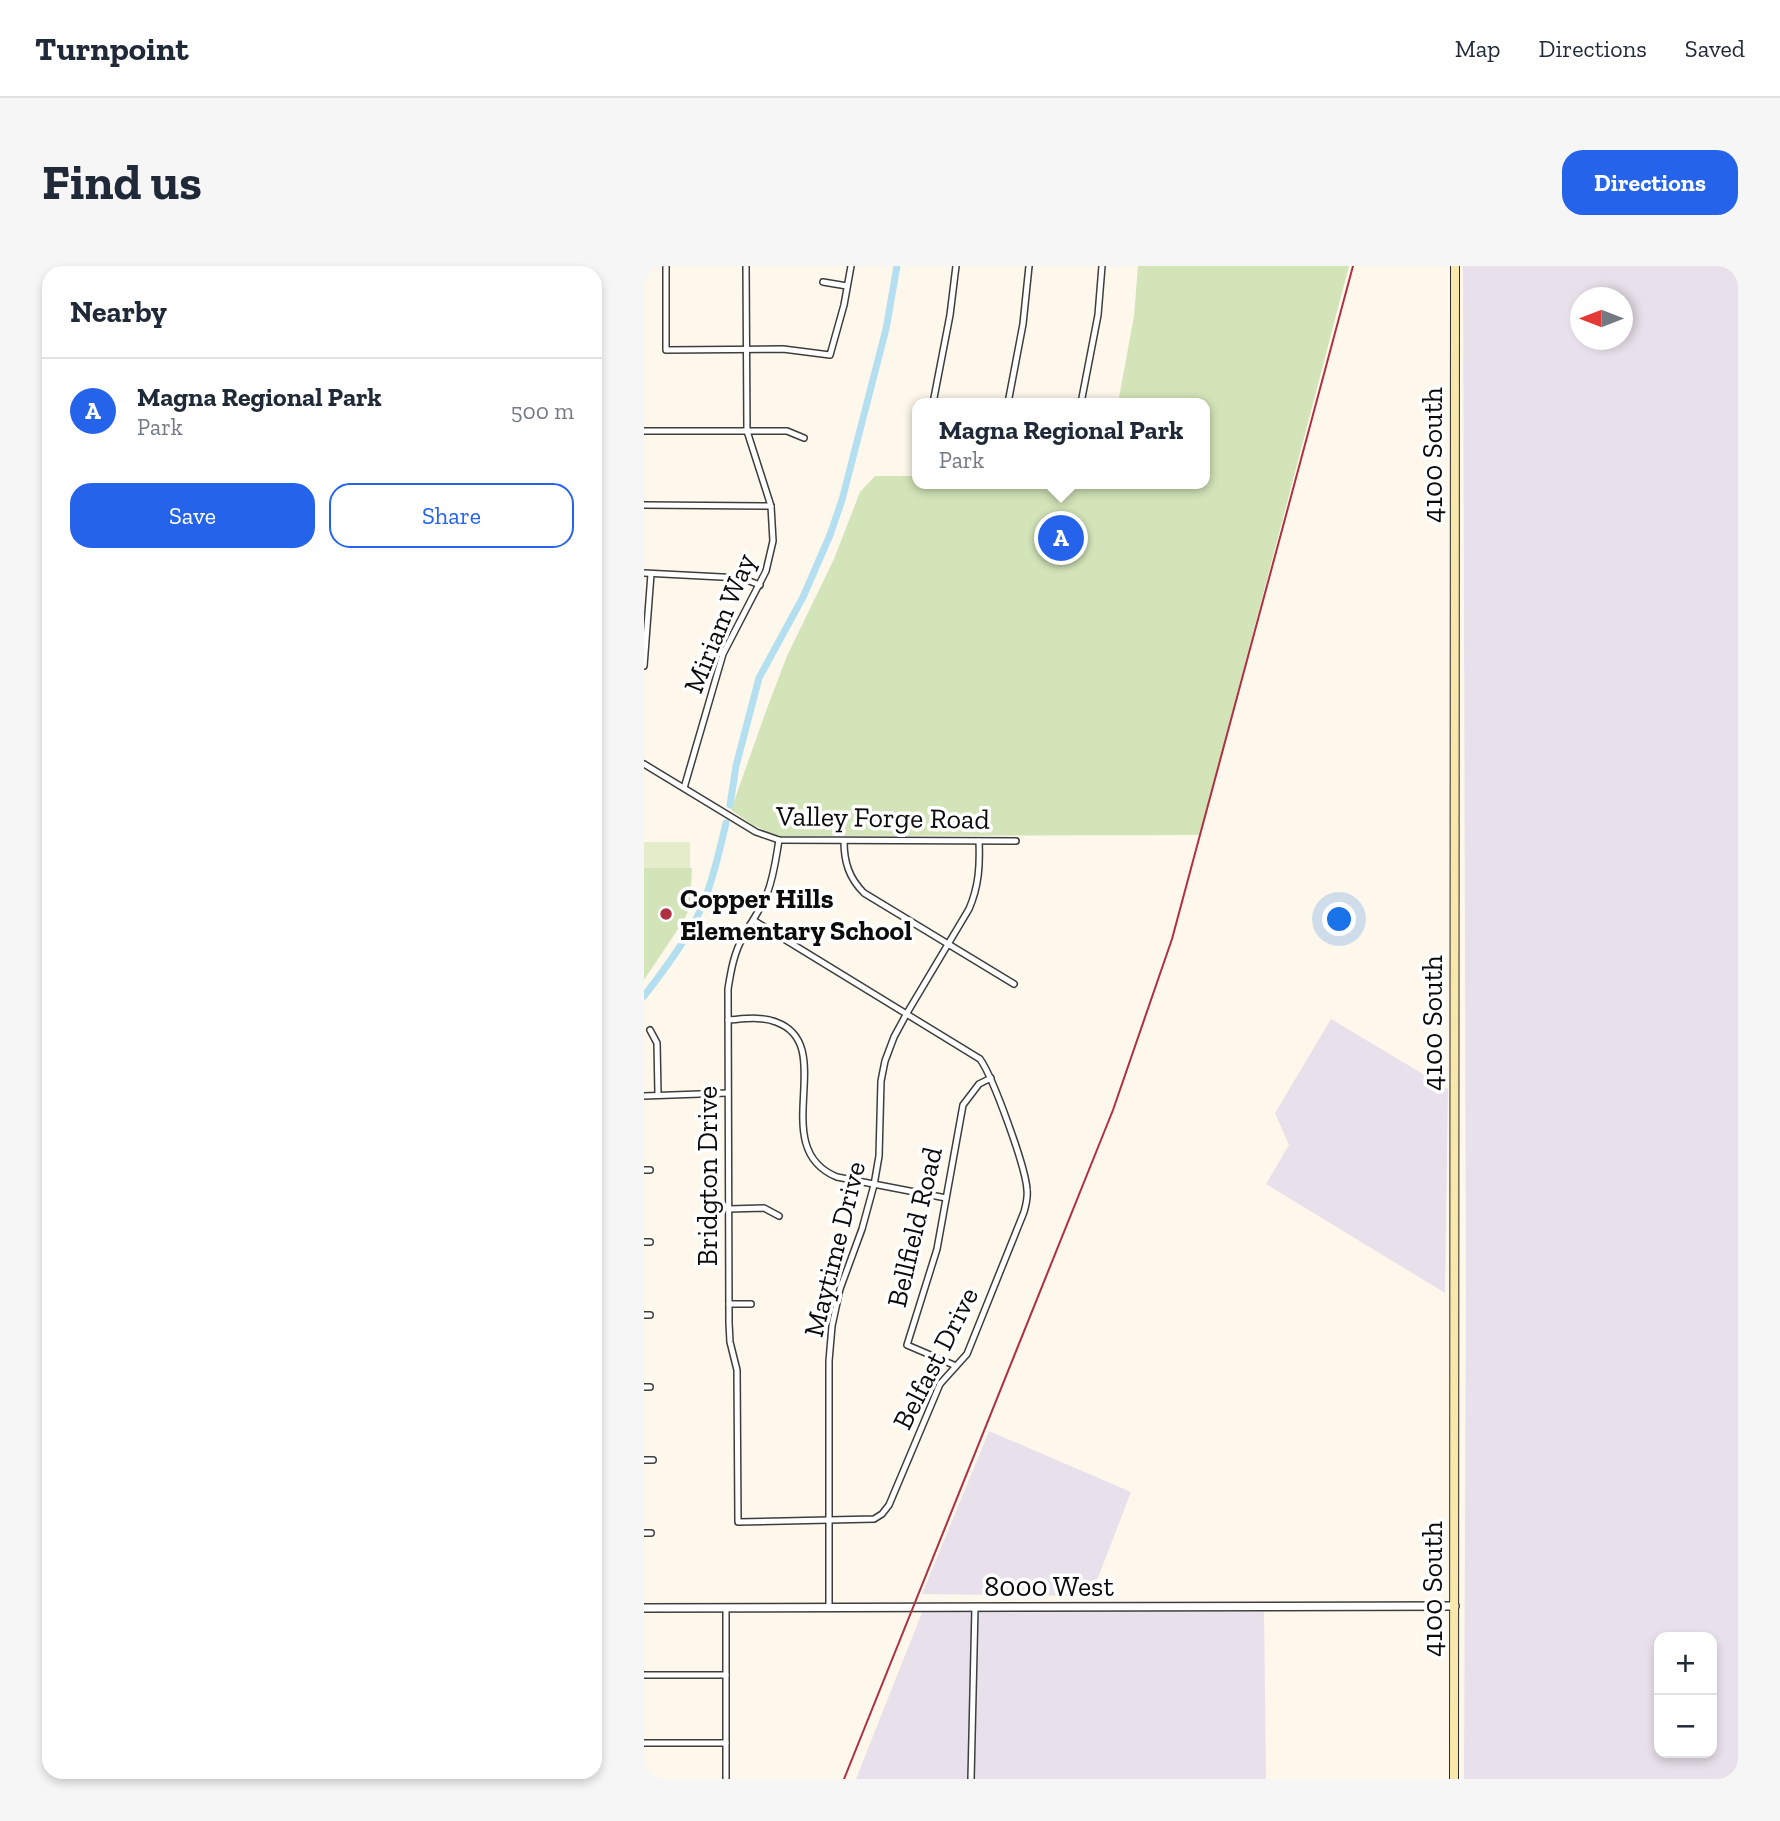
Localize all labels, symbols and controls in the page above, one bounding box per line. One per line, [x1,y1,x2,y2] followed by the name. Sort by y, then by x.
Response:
[35,29,189,68] text: Turnpoint
[1455,34,1501,63] text: Map
[1539,34,1647,63] text: Directions
[1685,34,1745,63] text: Saved
[1562,150,1738,215] button: Directions
[42,153,202,212] text: Find us
[1570,287,1633,350] north arrow
[70,294,167,330] text: Nearby
[137,381,382,413] text: Magna Regional Park
[1416,387,1449,523] street label: 4100 South
[85,397,101,425] text: A
[511,397,574,425] text: 500 m
[912,398,1210,489] popup
[137,413,183,441] text: Park
[939,414,1183,446] text: Magna Regional Park
[939,446,984,474] text: Park
[70,483,315,548] button: Save
[329,483,574,548] button: Share
[1038,512,1084,564] pin: A
[677,548,763,698] street label: Miriam Way
[775,799,990,836] street label: Valley Forge Road
[680,882,912,947] place label: Copper Hills Elementary School
[1322,902,1356,936] your location
[658,906,674,922] marker: Copper Hills Elementary School
[1416,955,1449,1091] street label: 4100 South
[691,1086,724,1266] street label: Bridgton Drive
[880,1144,949,1310] street label: Bellfield Road
[797,1158,872,1340] street label: Maytime Drive
[886,1282,985,1435] street label: Belfast Drive
[1416,1521,1449,1657] street label: 4100 South
[984,1570,1114,1603] street label: 8000 West
[1654,1632,1717,1758] map controls
[1654,1632,1717,1695] button: +
[1654,1695,1717,1758] button: −

